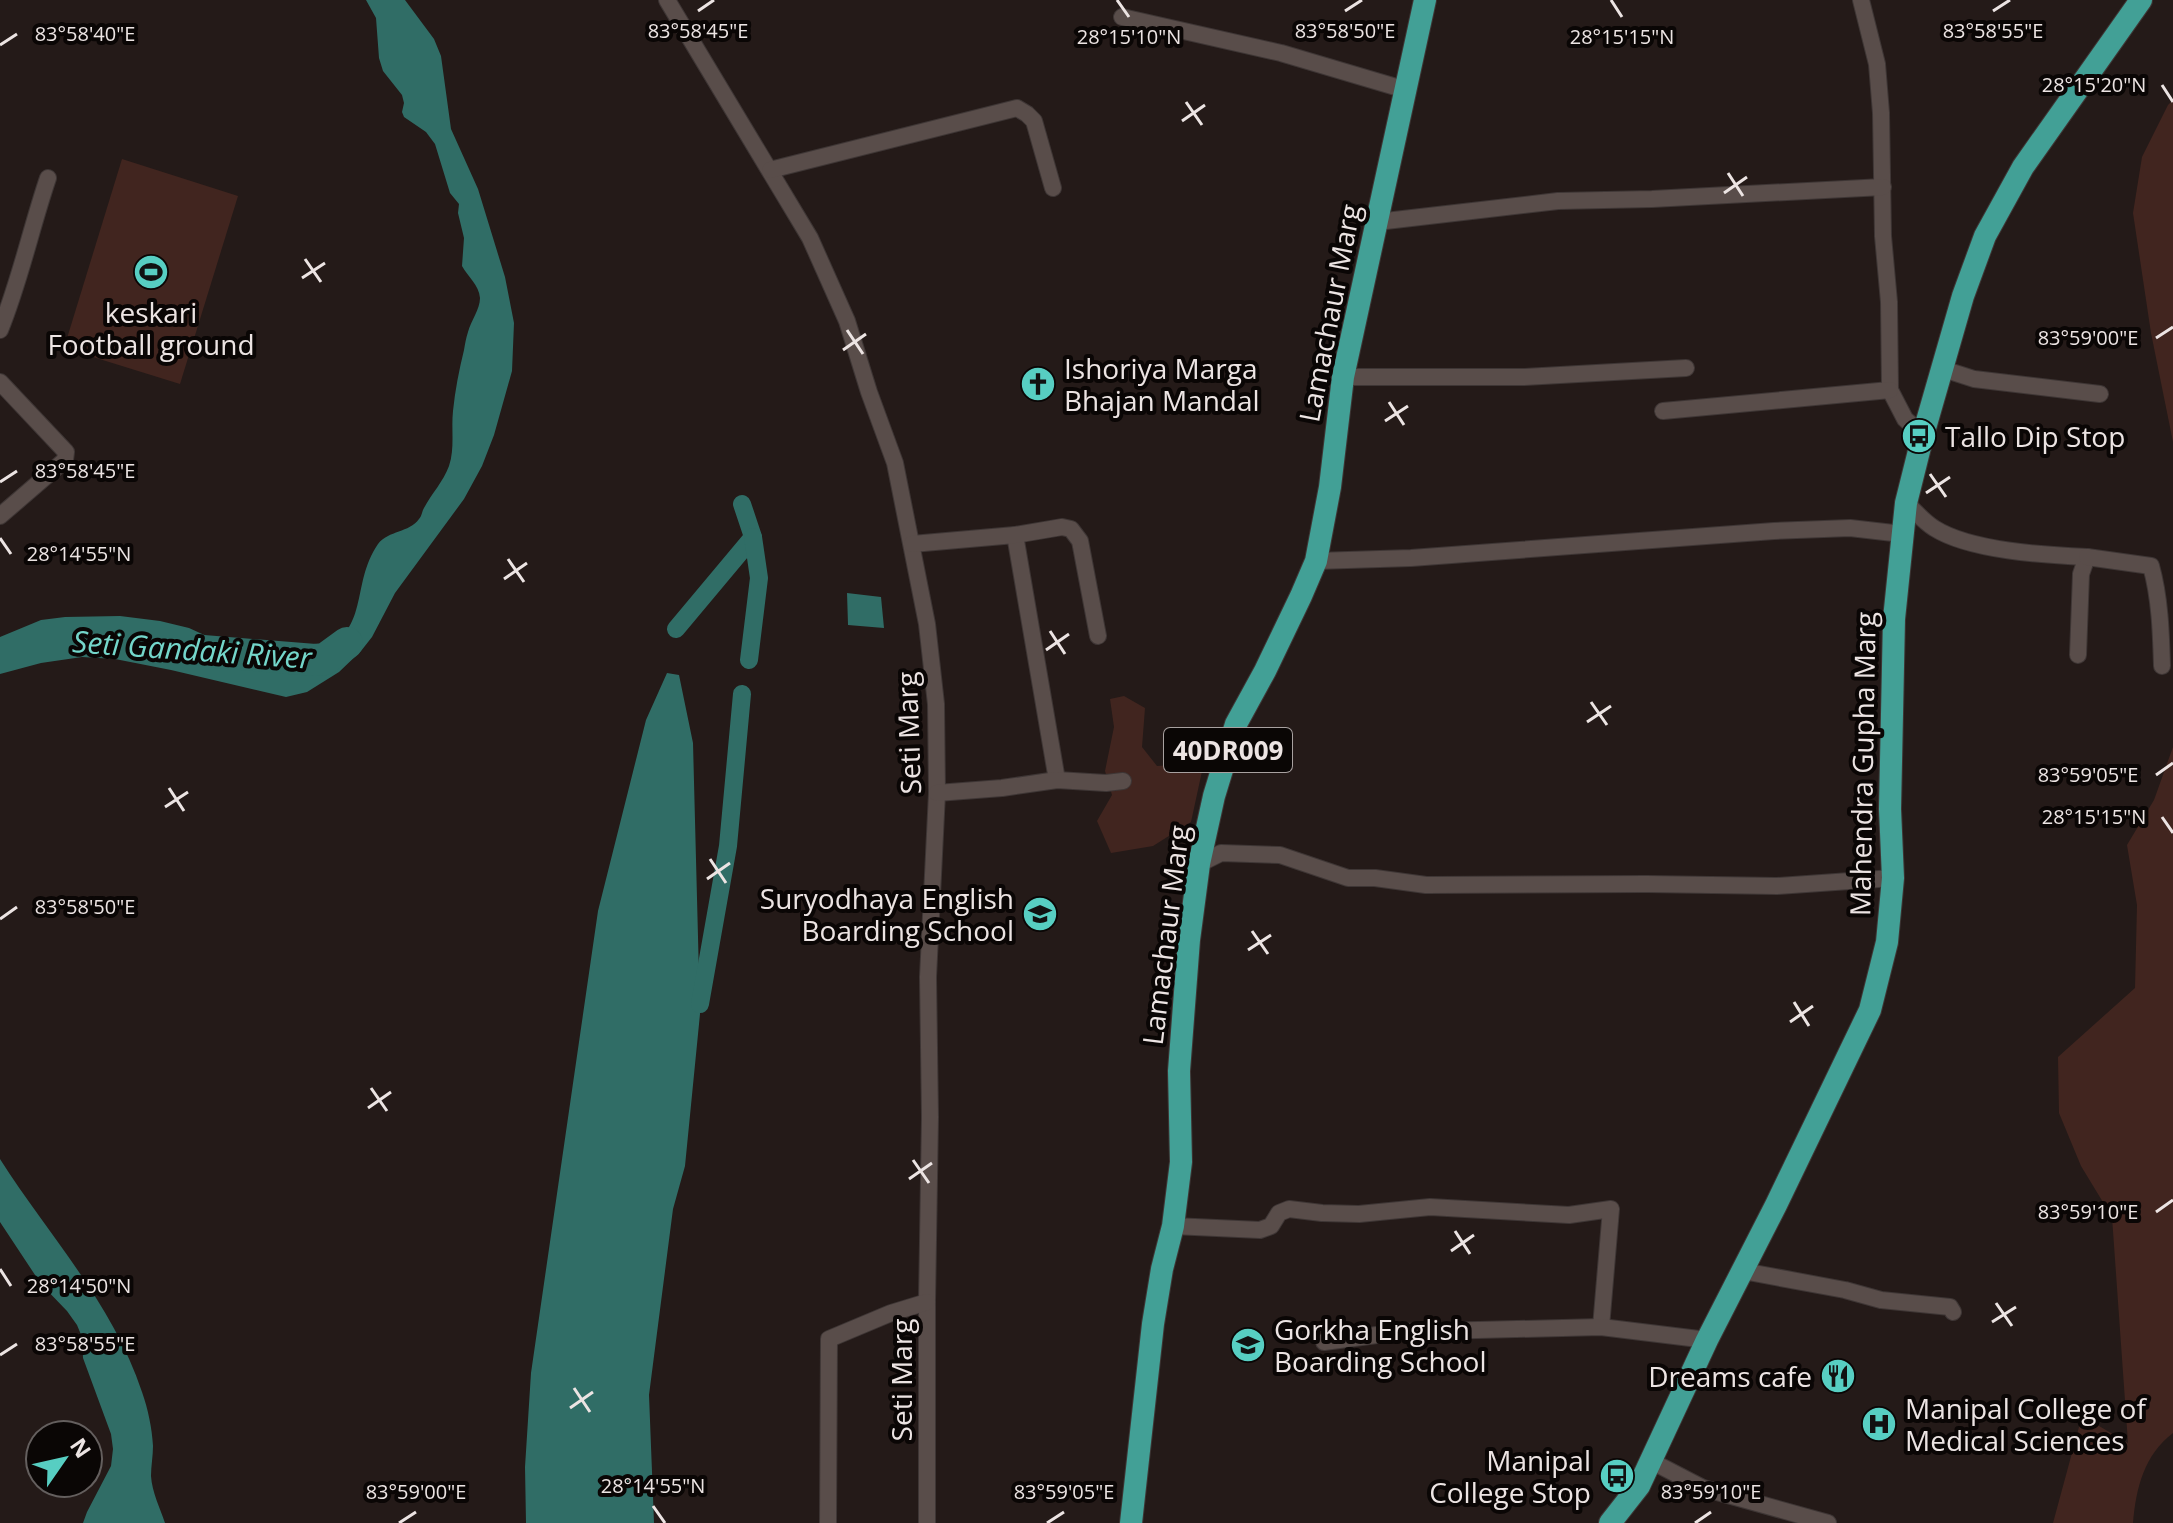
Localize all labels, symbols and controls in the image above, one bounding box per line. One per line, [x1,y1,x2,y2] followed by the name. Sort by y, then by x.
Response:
[648,17,748,44] text: 83°58'45"E
[1295,17,1395,44] text: 83°58'50"E
[1943,17,2043,44] text: 83°58'55"E
[35,20,135,47] text: 83°58'40"E
[1077,23,1181,50] text: 28°15'10"N
[1570,23,1674,50] text: 28°15'15"N
[2042,71,2146,98] text: 28°15'20"N
[1289,201,1369,425] street label: Lamachaur Marg
[132,253,170,291] sports icon: keskari Football ground
[47,293,255,363] place label: keskari Football ground
[2038,324,2138,351] text: 83°59'00"E
[1064,349,1260,419] place label: Ishoriya Marga Bhajan Mandal
[1019,365,1057,403] church icon: Ishoriya Marga Bhajan Mandal
[1900,417,1938,455] bus stop icon: Tallo Dip Stop
[1945,417,2125,455] place label: Tallo Dip Stop
[35,457,135,484] text: 83°58'45"E
[27,540,131,567] text: 28°14'55"N
[1840,612,1884,916] street label: Mahendra Gupha Marg
[71,620,314,678] water label: Seti Gandaki River
[887,671,929,795] street label: Seti Marg
[1164,728,1292,772] road number: 40DR009
[2038,761,2138,788] text: 83°59'05"E
[2042,803,2146,830] text: 28°15'15"N
[1133,823,1197,1047] street label: Lamachaur Marg
[760,879,1014,949] place label: Suryodhaya English Boarding School
[35,893,135,920] text: 83°58'50"E
[1021,895,1059,933] school or university icon: Suryodhaya English Boarding School
[2038,1198,2138,1225] text: 83°59'10"E
[27,1272,131,1299] text: 28°14'50"N
[1274,1310,1486,1380] place label: Gorkha English Boarding School
[882,1319,920,1441] street label: Seti Marg
[1229,1326,1267,1364] school or university icon: Gorkha English Boarding School
[35,1330,135,1357] text: 83°58'55"E
[1648,1357,1812,1395] place label: Dreams cafe
[1819,1357,1857,1395] restaurant icon: Dreams cafe
[1905,1389,2147,1459] place label: Manipal College of Medical Sciences
[1860,1405,1898,1443] hospital icon: Manipal College of Medical Sciences
[24,1419,104,1499] north arrow
[64,1431,99,1463] text: N
[1429,1441,1591,1511] place label: Manipal College Stop
[1598,1457,1636,1495] bus stop icon: Manipal College Stop
[601,1472,705,1499] text: 28°14'55"N
[366,1478,466,1505] text: 83°59'00"E
[1014,1478,1114,1505] text: 83°59'05"E
[1661,1478,1761,1505] text: 83°59'10"E

